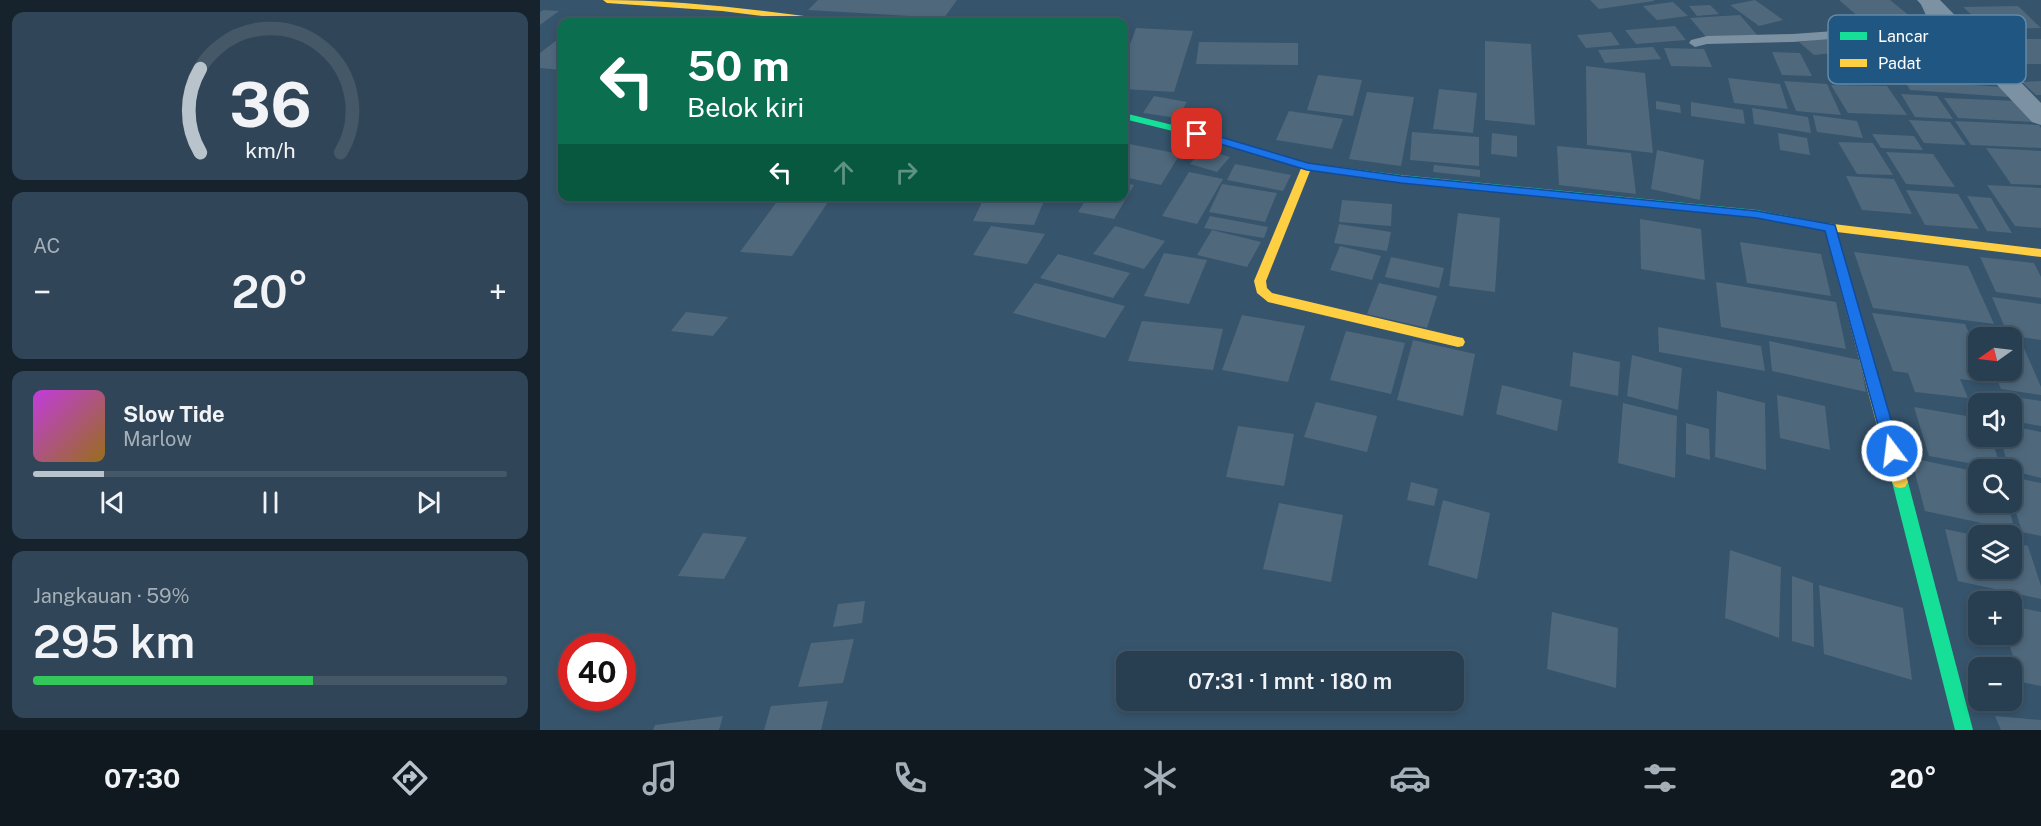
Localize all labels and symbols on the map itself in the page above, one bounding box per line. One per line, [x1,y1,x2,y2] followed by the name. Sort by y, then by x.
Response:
[1828,15,2026,84] legend
[1878,27,1929,46] text: Lancar
[1878,54,1921,73] text: Padat
[1171,108,1222,159] pin
[1968,327,2022,381] north arrow
[1860,419,1924,483] position arrow
[558,633,636,711] speed limit sign: 40

